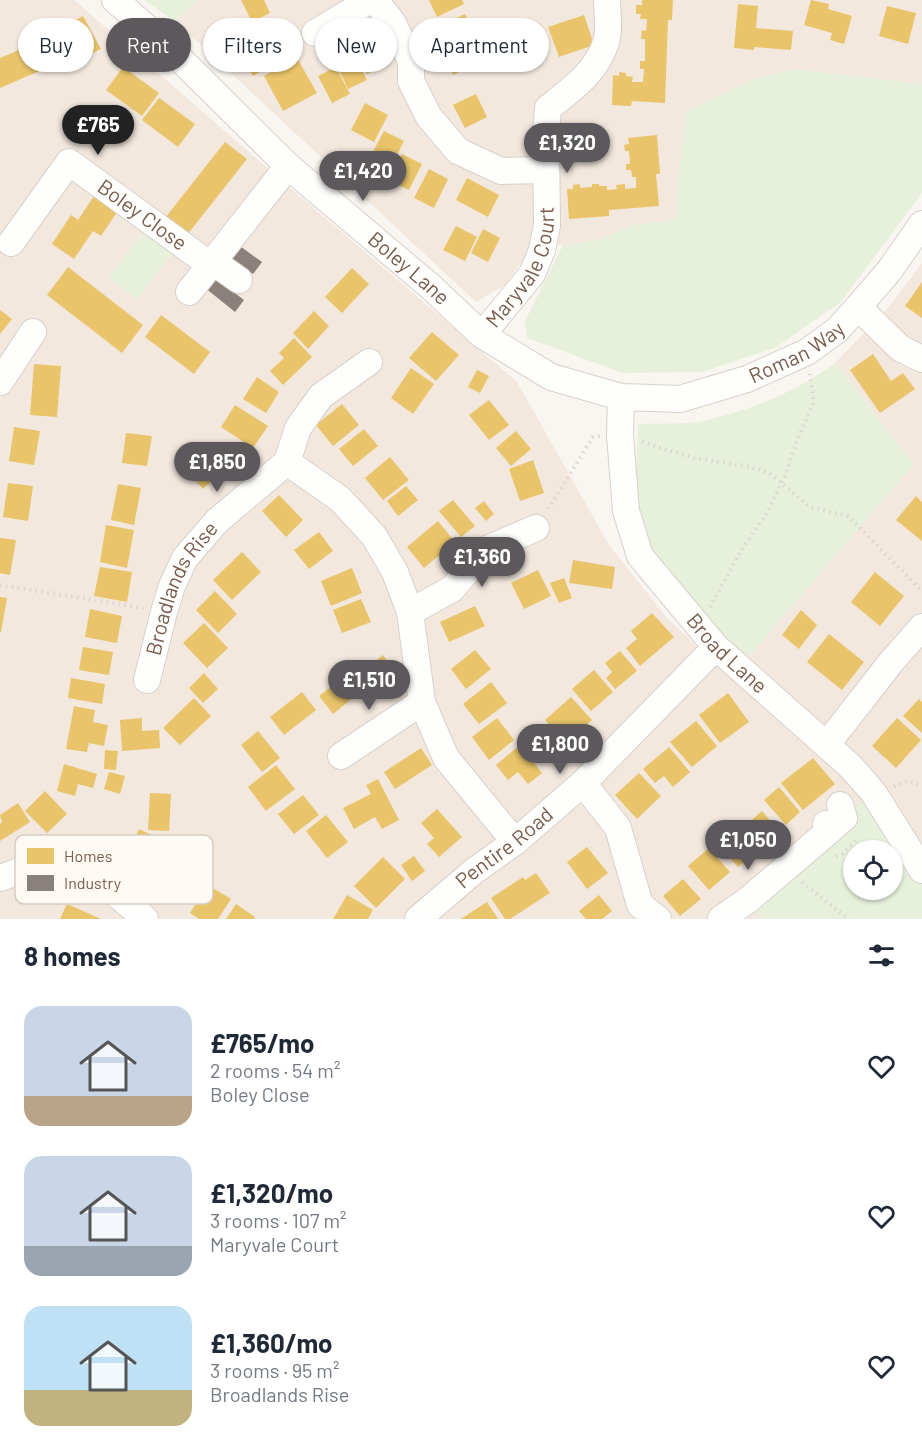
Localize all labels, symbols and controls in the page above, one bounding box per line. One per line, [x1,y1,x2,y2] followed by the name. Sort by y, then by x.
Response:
[18,18,94,72] chip: Buy
[106,18,191,72] chip: Rent
[203,18,303,72] chip: Filters
[315,18,397,72] chip: New
[409,18,549,72] chip: Apartment
[62,105,134,156] pin: £765
[76,112,120,136] text: £765
[518,123,616,174] pin: £1,320
[538,130,596,154] text: £1,320
[314,151,412,202] pin: £1,420
[333,158,393,182] text: £1,420
[93,173,193,255] street label: Boley Close
[480,207,559,332] street label: Maryvale Court
[364,225,456,309] street label: Boley Lane
[744,316,849,388] street label: Roman Way
[168,442,266,493] pin: £1,850
[188,449,246,473] text: £1,850
[140,516,222,658] street label: Broadlands Rise
[433,537,531,588] pin: £1,360
[453,544,511,568] text: £1,360
[682,608,773,698] street label: Broad Lane
[320,660,418,711] pin: £1,510
[342,667,396,691] text: £1,510
[511,724,609,775] pin: £1,800
[531,731,589,755] text: £1,800
[450,801,557,893] street label: Pentire Road
[699,820,797,871] pin: £1,050
[719,827,777,851] text: £1,050
[15,835,213,904] legend
[843,840,903,900] map controls
[843,840,903,900] button: locate
[64,846,112,865] text: Homes
[64,873,122,892] text: Industry
[865,939,898,972] icon: filters
[24,940,121,971] text: 8 homes
[210,1027,314,1058] text: £765/mo
[72,1030,144,1102] icon: home
[865,1050,898,1083] icon: heart
[210,1058,340,1082] text: 2 rooms · 54 m²
[210,1082,310,1106] text: Boley Close
[210,1177,333,1208] text: £1,320/mo
[72,1180,144,1252] icon: home
[865,1200,898,1233] icon: heart
[210,1208,346,1232] text: 3 rooms · 107 m²
[210,1232,339,1256] text: Maryvale Court
[210,1327,333,1358] text: £1,360/mo
[72,1330,144,1402] icon: home
[865,1350,898,1383] icon: heart
[210,1358,339,1382] text: 3 rooms · 95 m²
[210,1382,349,1406] text: Broadlands Rise

